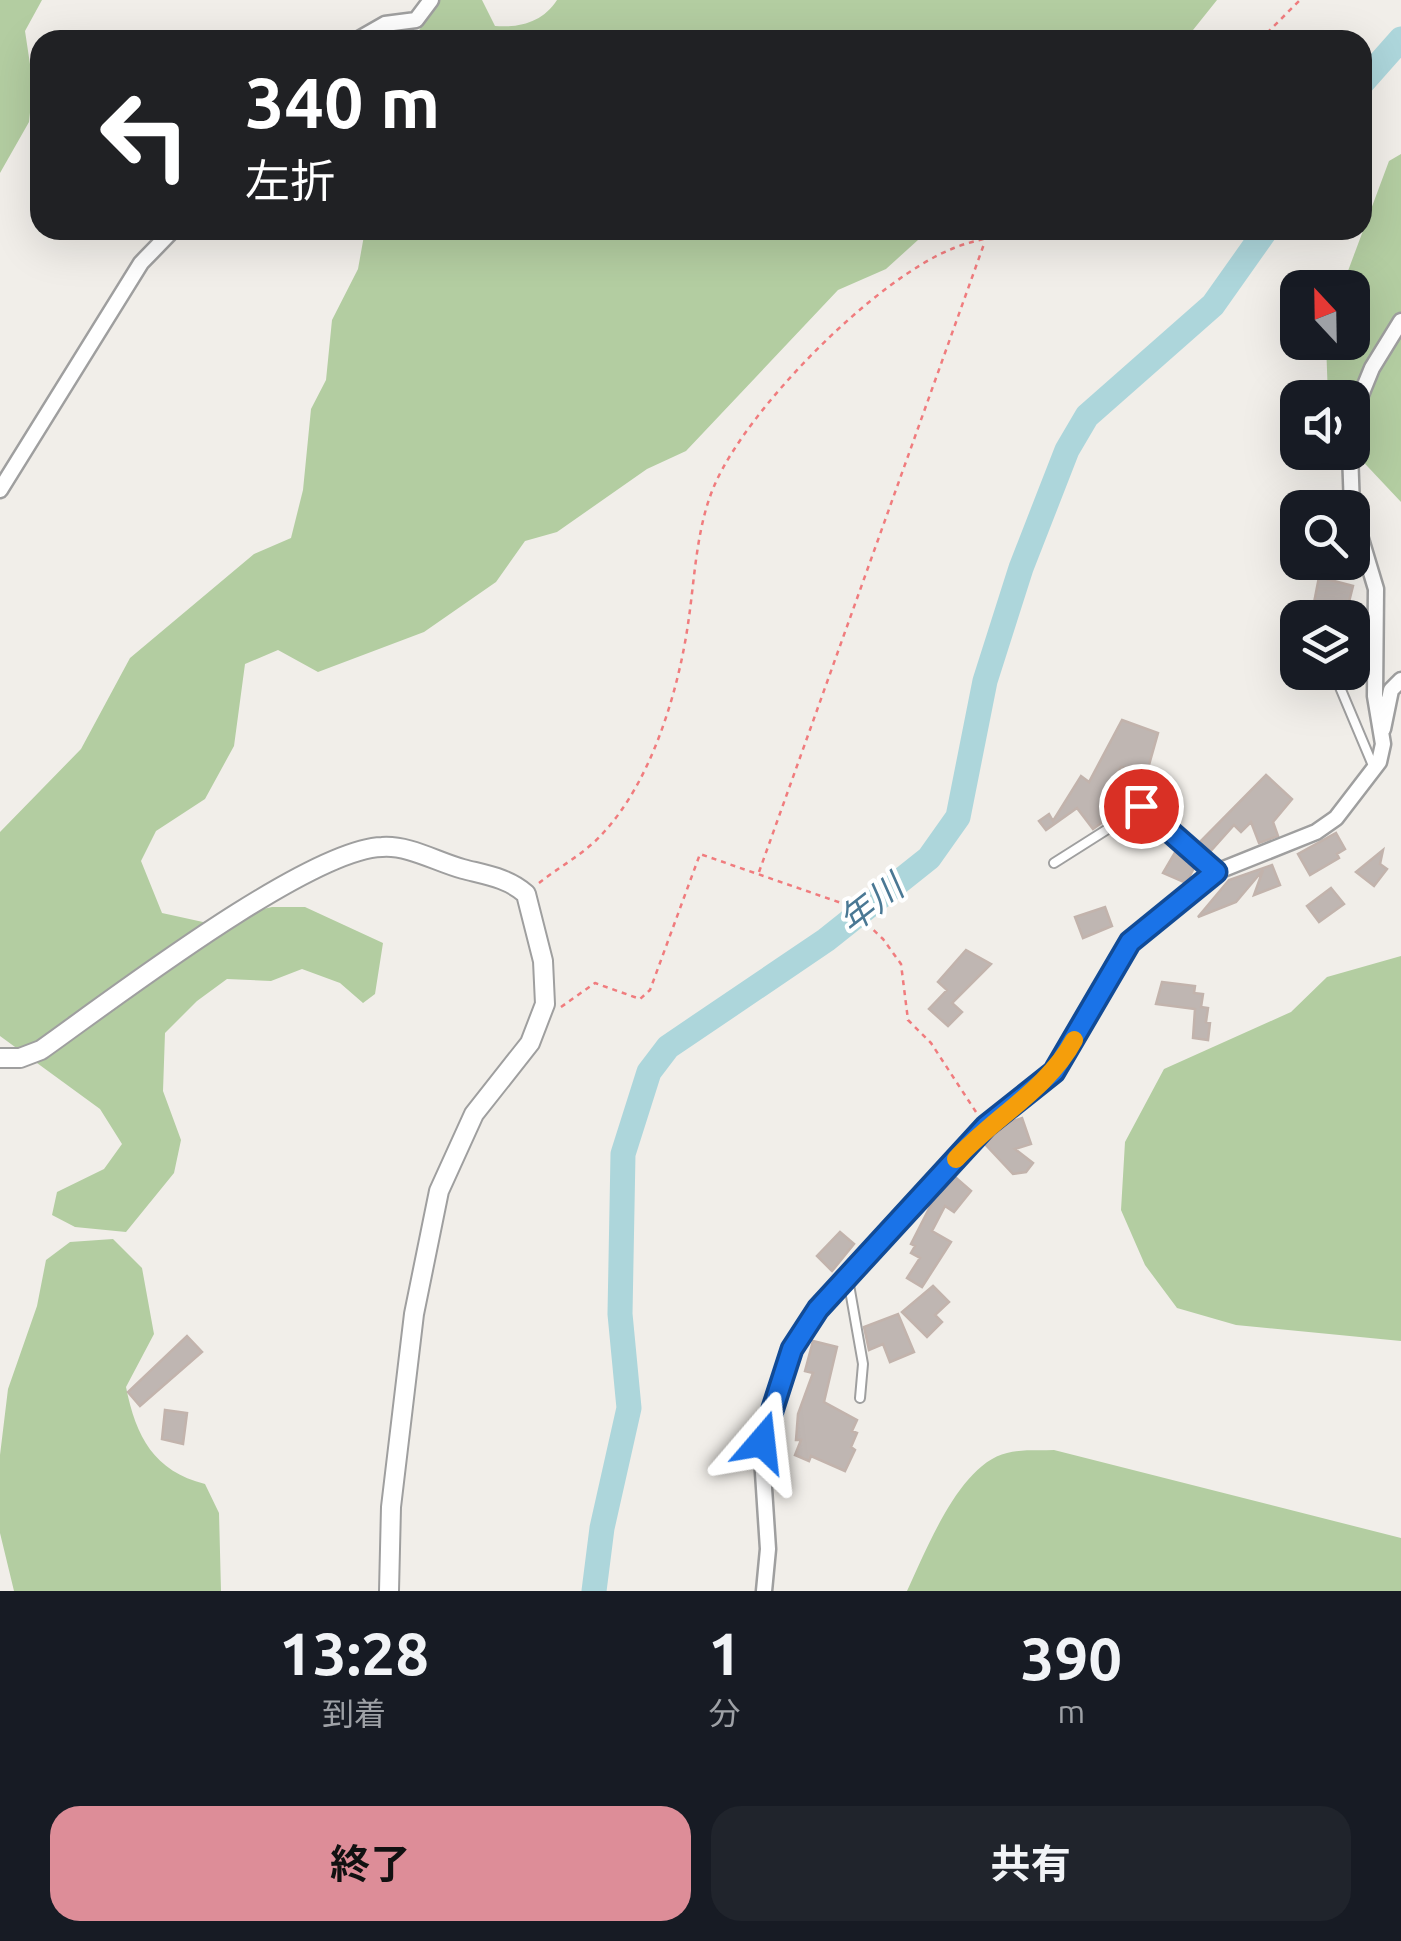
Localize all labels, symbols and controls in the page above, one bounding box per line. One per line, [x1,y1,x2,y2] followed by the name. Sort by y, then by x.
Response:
[245,63,440,141] text: 340 m
[80,70,210,200] icon: left
[245,155,335,206] text: 左折
[1280,270,1370,360] north arrow
[1280,270,1370,690] map controls
[1280,380,1370,470] button: sound
[1280,490,1370,580] button: search
[1280,600,1370,690] button: layers
[1099,764,1184,849] pin
[1114,779,1169,834] icon: arrive
[830,863,913,941] water label: 年川
[710,1390,814,1494] position arrow
[279,1619,429,1686] text: 13:28
[708,1619,742,1686] text: 1
[1021,1624,1122,1691] text: 390
[1058,1693,1085,1729] text: m
[322,1695,386,1731] text: 到着
[709,1695,741,1731] text: 分
[50,1806,691,1921] button: 終了
[711,1806,1351,1921] button: 共有

